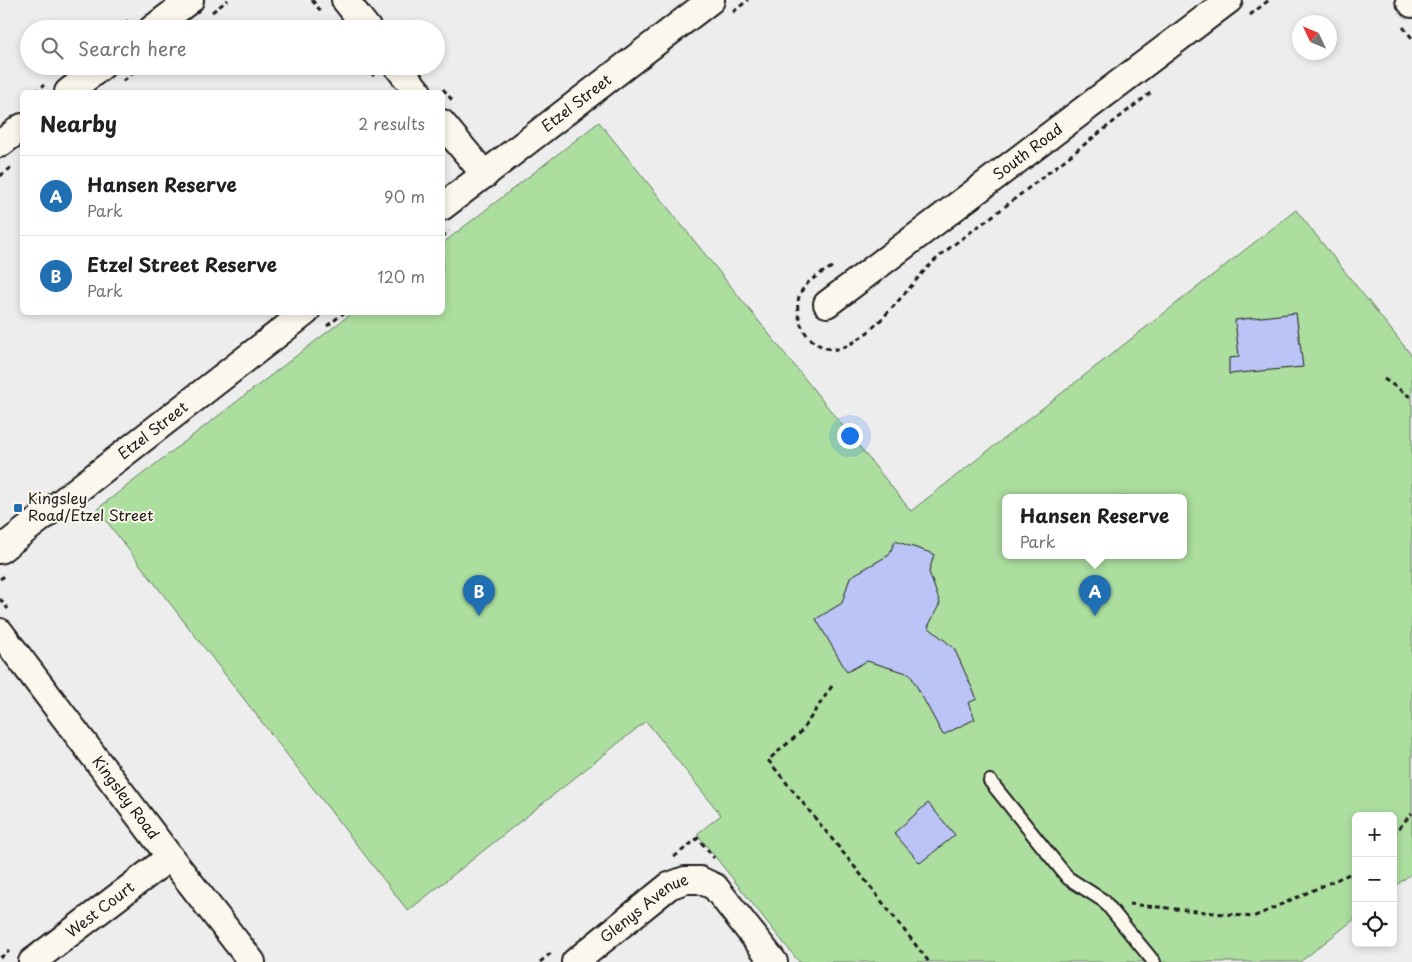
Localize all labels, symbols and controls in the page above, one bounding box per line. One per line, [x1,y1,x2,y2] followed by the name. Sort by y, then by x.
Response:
[1292,15,1337,60] north arrow
[20,20,445,75] search box
[38,34,66,62] icon: search
[78,34,187,62] text: Search here
[536,68,616,137] street label: Etzel Street
[40,107,117,139] text: Nearby
[358,111,425,135] text: 2 results
[987,117,1067,185] street label: South Road
[87,170,237,198] text: Hansen Reserve
[50,184,62,208] text: A
[384,184,425,208] text: 90 m
[87,198,123,222] text: Park
[87,250,277,278] text: Etzel Street Reserve
[51,264,61,288] text: B
[378,264,425,288] text: 120 m
[87,278,123,302] text: Park
[112,395,192,464] street label: Etzel Street
[837,423,863,449] your location
[28,486,153,526] place label: Kingsley Road/Etzel Street
[1002,494,1187,559] popup
[1020,501,1169,529] text: Hansen Reserve
[12,502,24,514] marker: Kingsley Road/Etzel Street
[1020,529,1055,553] text: Park
[463,575,495,616] pin: B
[1079,575,1111,616] pin: A
[87,750,166,844] street label: Kingsley Road
[1352,812,1397,947] map controls
[1352,812,1397,857] button: +
[1352,857,1397,902] button: −
[594,867,691,948] street label: Glenys Avenue
[60,875,139,942] street label: West Court
[1352,902,1397,947] button: locate

